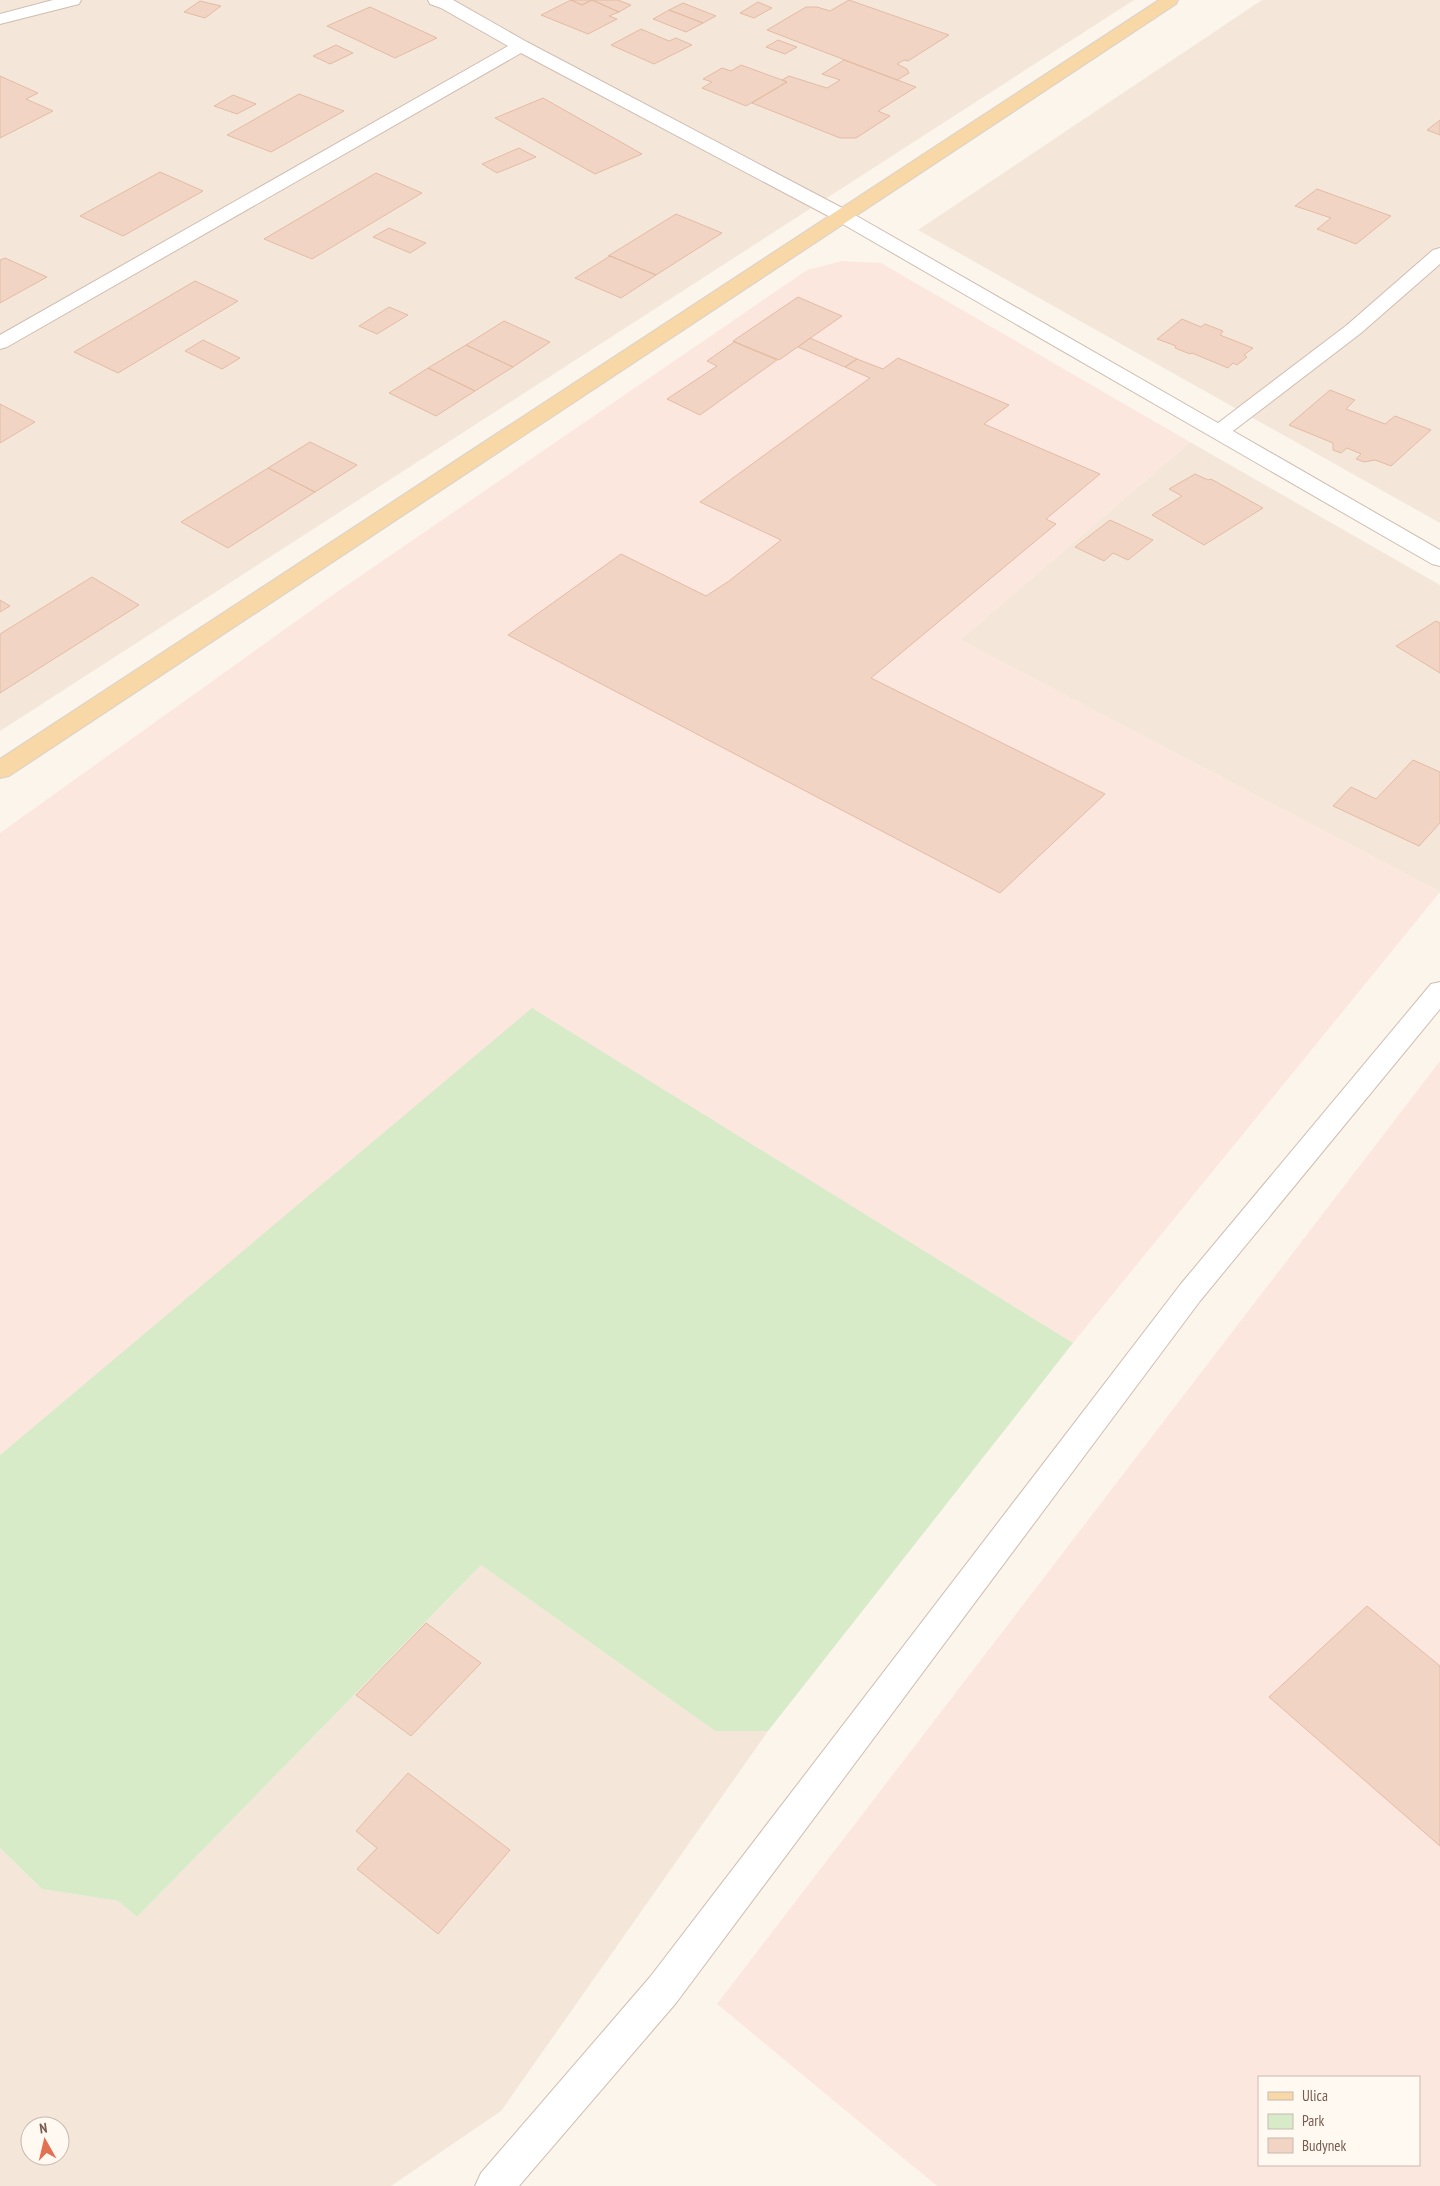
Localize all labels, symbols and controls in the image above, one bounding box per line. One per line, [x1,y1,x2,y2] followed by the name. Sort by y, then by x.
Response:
[1258,2076,1420,2166] legend
[1302,2086,1328,2105] text: Ulica
[1302,2111,1324,2130] text: Park
[20,2116,70,2166] north arrow
[38,2119,48,2138] text: N
[1302,2136,1346,2155] text: Budynek

